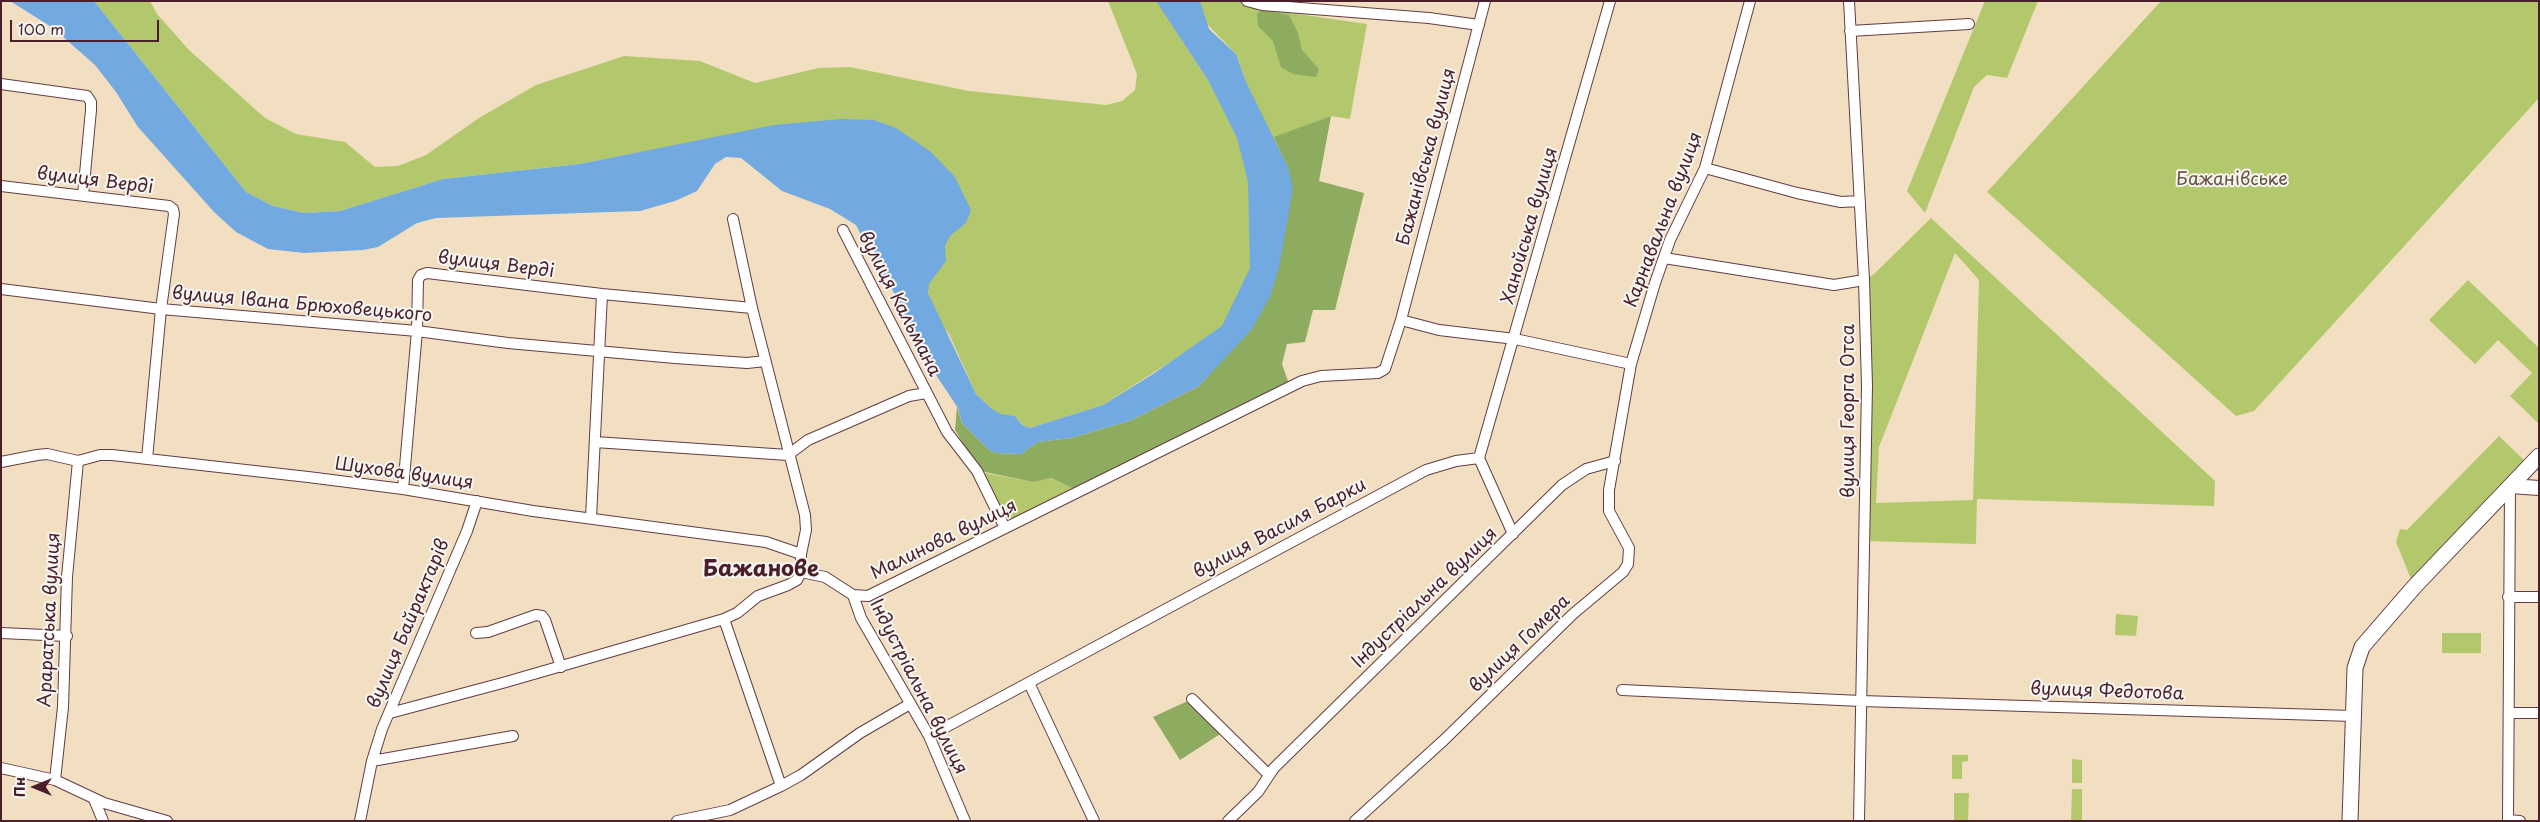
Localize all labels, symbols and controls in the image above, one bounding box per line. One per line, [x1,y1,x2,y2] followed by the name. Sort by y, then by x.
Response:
[12,10,161,42] scale bar
[18,17,64,40] text: 100 m
[1393,66,1461,248] street label: Бажанівська вулиця
[1621,129,1707,311] street label: Карнавальна вулиця
[1497,145,1563,307] street label: Ханойська вулиця
[36,163,154,199] street label: вулиця Верді
[2176,169,2288,191] park label: Бажанівське
[853,228,945,380] street label: вулиця Кальмана
[437,247,555,283] street label: вулиця Верді
[171,283,433,327] street label: вулиця Івана Брюховецького
[1838,324,1860,498] street label: вулиця Георга Отса
[333,454,475,494] street label: Шухова вулиця
[1190,474,1370,584] street label: вулиця Василя Барки
[867,495,1021,585] street label: Малинова вулиця
[1348,523,1502,673] street label: Індустріальна вулиця
[35,532,65,708] street label: Араратська вулиця
[364,536,454,712] street label: вулиця Байрактарів
[703,557,819,583] district label: Бажанове
[1465,591,1575,697] street label: вулиця Гомера
[864,596,972,778] street label: Індустріальна вулиця
[2030,679,2184,705] street label: вулиця Федотова
[10,762,60,812] north arrow
[9,777,30,797] text: Пн

